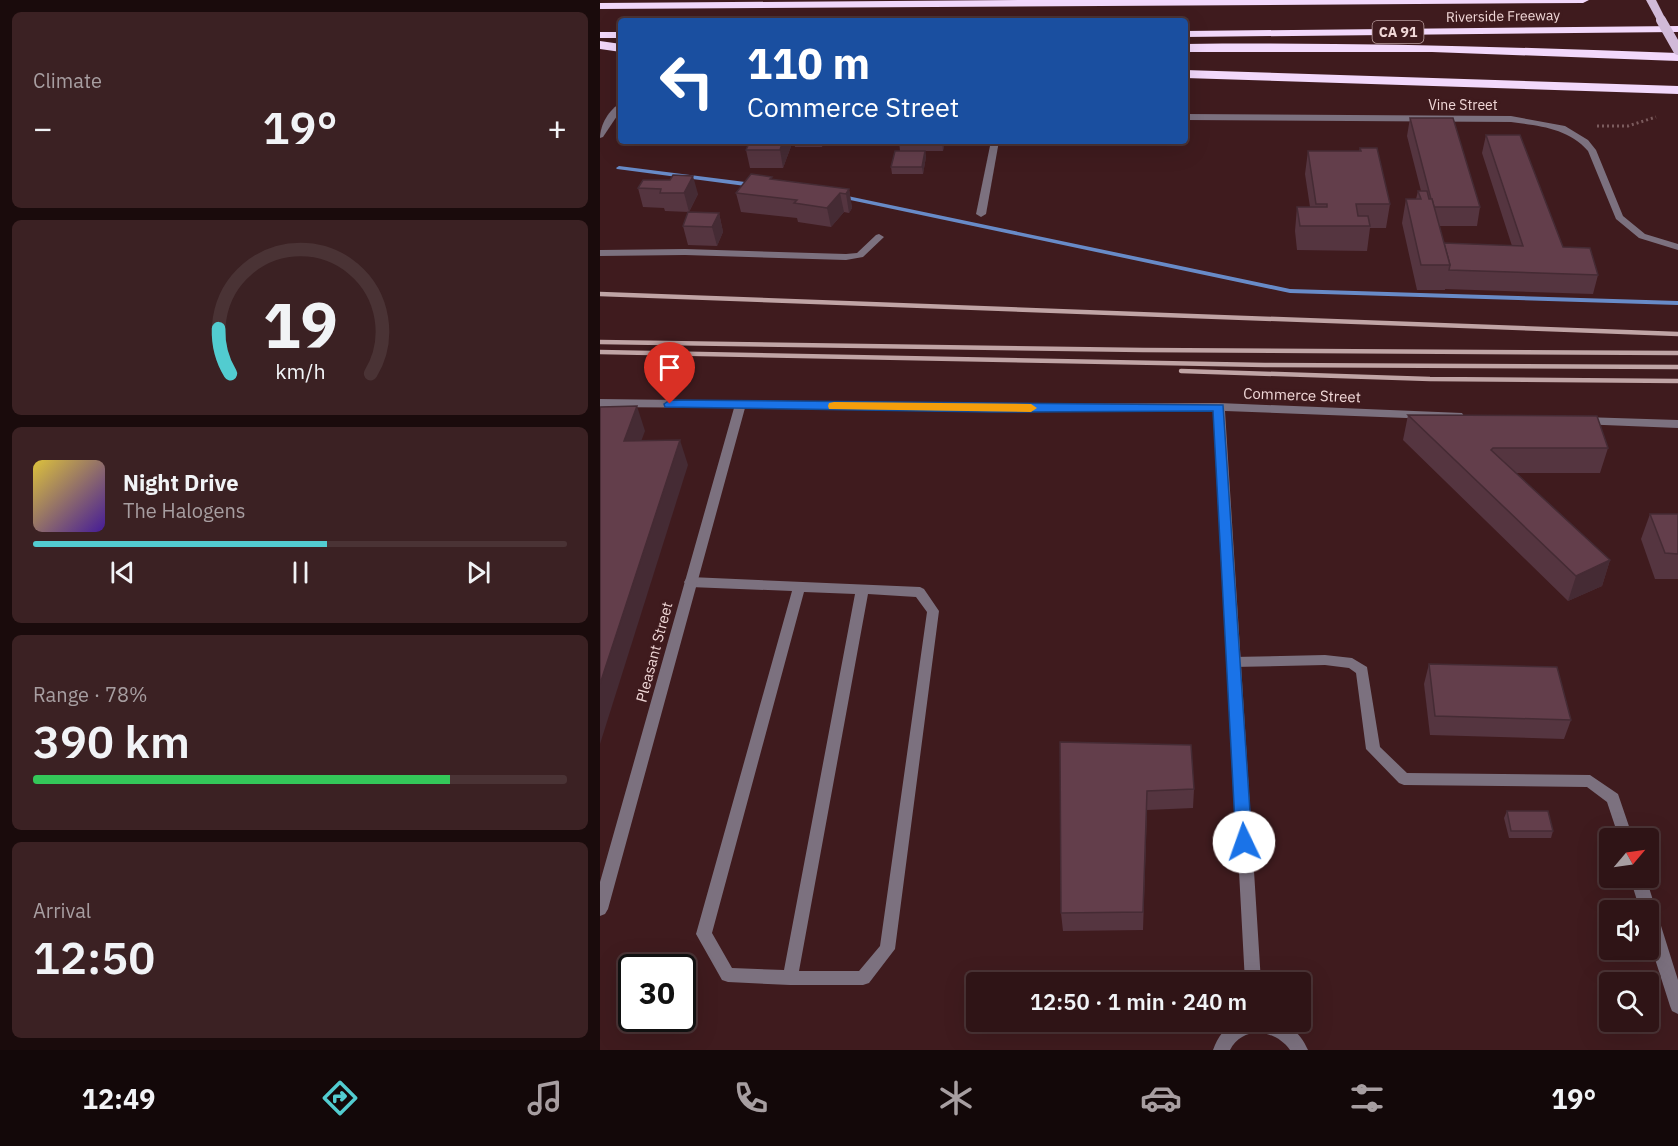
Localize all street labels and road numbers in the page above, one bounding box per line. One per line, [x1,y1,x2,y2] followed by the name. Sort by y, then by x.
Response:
[1446,6,1560,26] street label: Riverside Freeway
[1372,21,1424,43] road number: CA 91
[1428,96,1498,114] street label: Vine Street
[1243,383,1361,407] street label: Commerce Street
[631,600,677,704] street label: Pleasant Street

